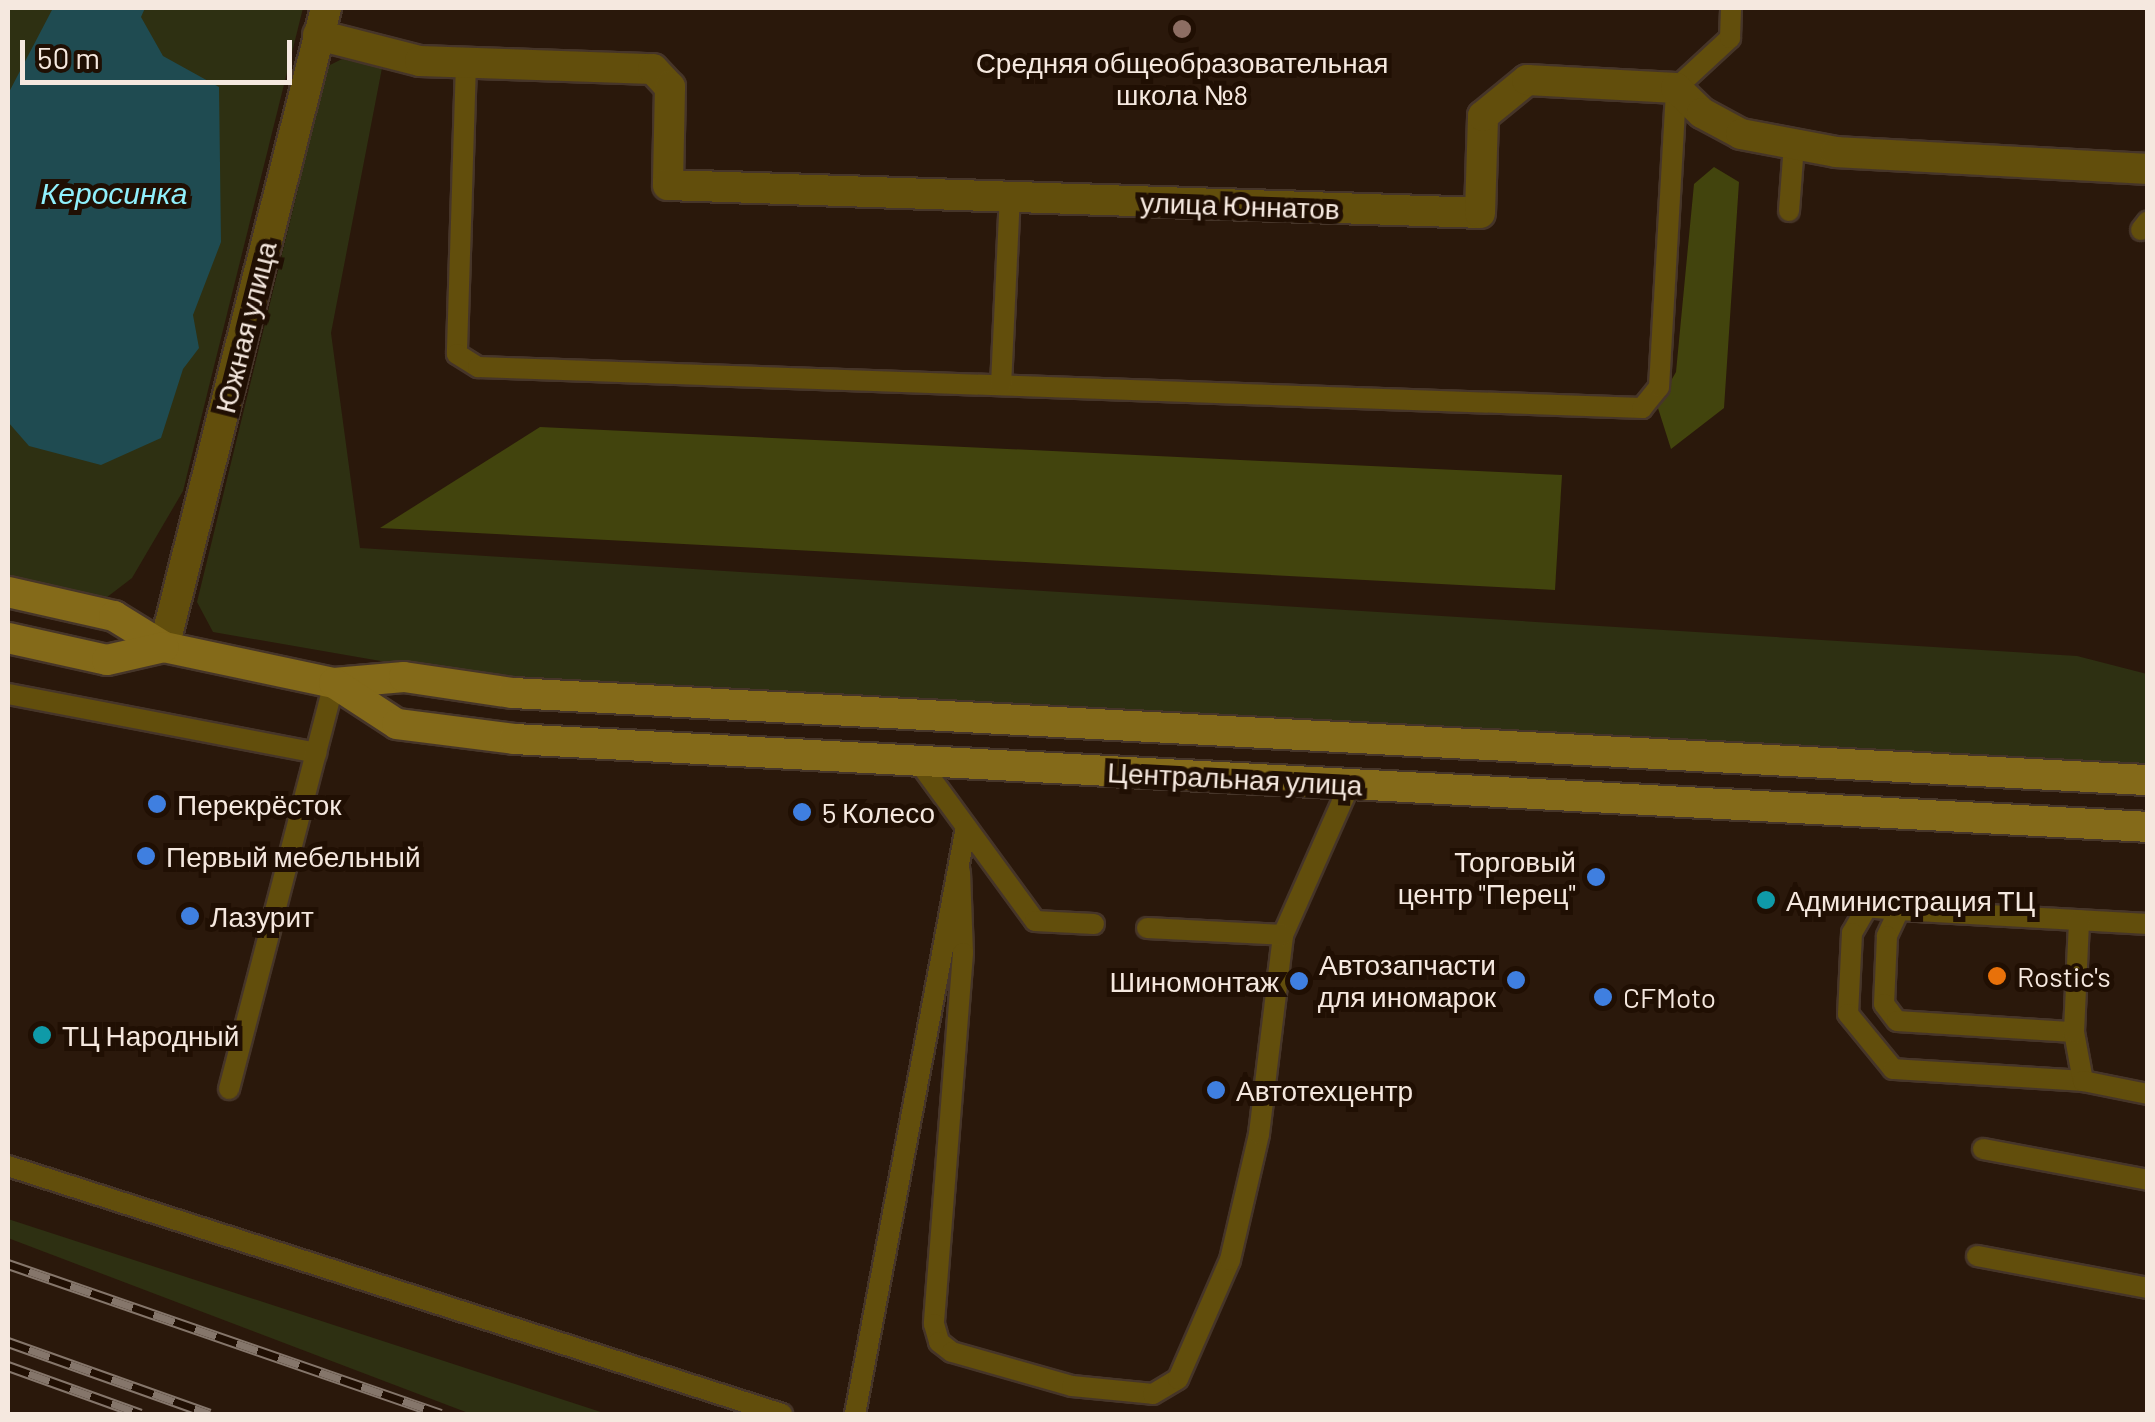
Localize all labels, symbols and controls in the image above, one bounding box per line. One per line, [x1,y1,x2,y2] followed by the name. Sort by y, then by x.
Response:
[1171,18,1193,40] marker: Средняя общеобразовательная школа №8
[25,20,298,82] scale bar
[37,39,100,75] text: 50 m
[976,45,1388,111] place label: Средняя общеобразовательная школа №8
[41,174,187,210] water label: Керосинка
[1140,185,1340,225] street label: улица Юннатов
[207,238,283,416] street label: Южная улица
[1107,755,1363,801] street label: Центральная улица
[177,787,342,821] place label: Перекрёсток
[146,793,168,815] marker: Перекрёсток
[822,795,935,829] place label: 5 Колесо
[791,801,813,823] marker: 5 Колесо
[166,839,421,873] place label: Первый мебельный
[1398,844,1576,910] place label: Торговый центр "Перец"
[135,845,157,867] marker: Первый мебельный
[1585,866,1607,888] marker: Торговый центр "Перец"
[1786,883,2035,917] place label: Администрация ТЦ
[1755,889,1777,911] marker: Администрация ТЦ
[210,899,314,933] place label: Лазурит
[179,905,201,927] marker: Лазурит
[1318,947,1496,1013] place label: Автозапчасти для иномарок
[2017,959,2111,993] place label: Rostic's
[1110,964,1279,998] place label: Шиномонтаж
[1986,965,2008,987] marker: Rostic's
[1505,969,1527,991] marker: Автозапчасти для иномарок
[1288,970,1310,992] marker: Шиномонтаж
[1623,980,1716,1014] place label: CFMoto
[1592,986,1614,1008] marker: CFMoto
[62,1018,239,1052] place label: ТЦ Народный
[31,1024,53,1046] marker: ТЦ Народный
[1236,1073,1413,1107] place label: Автотехцентр
[1205,1079,1227,1101] marker: Автотехцентр

